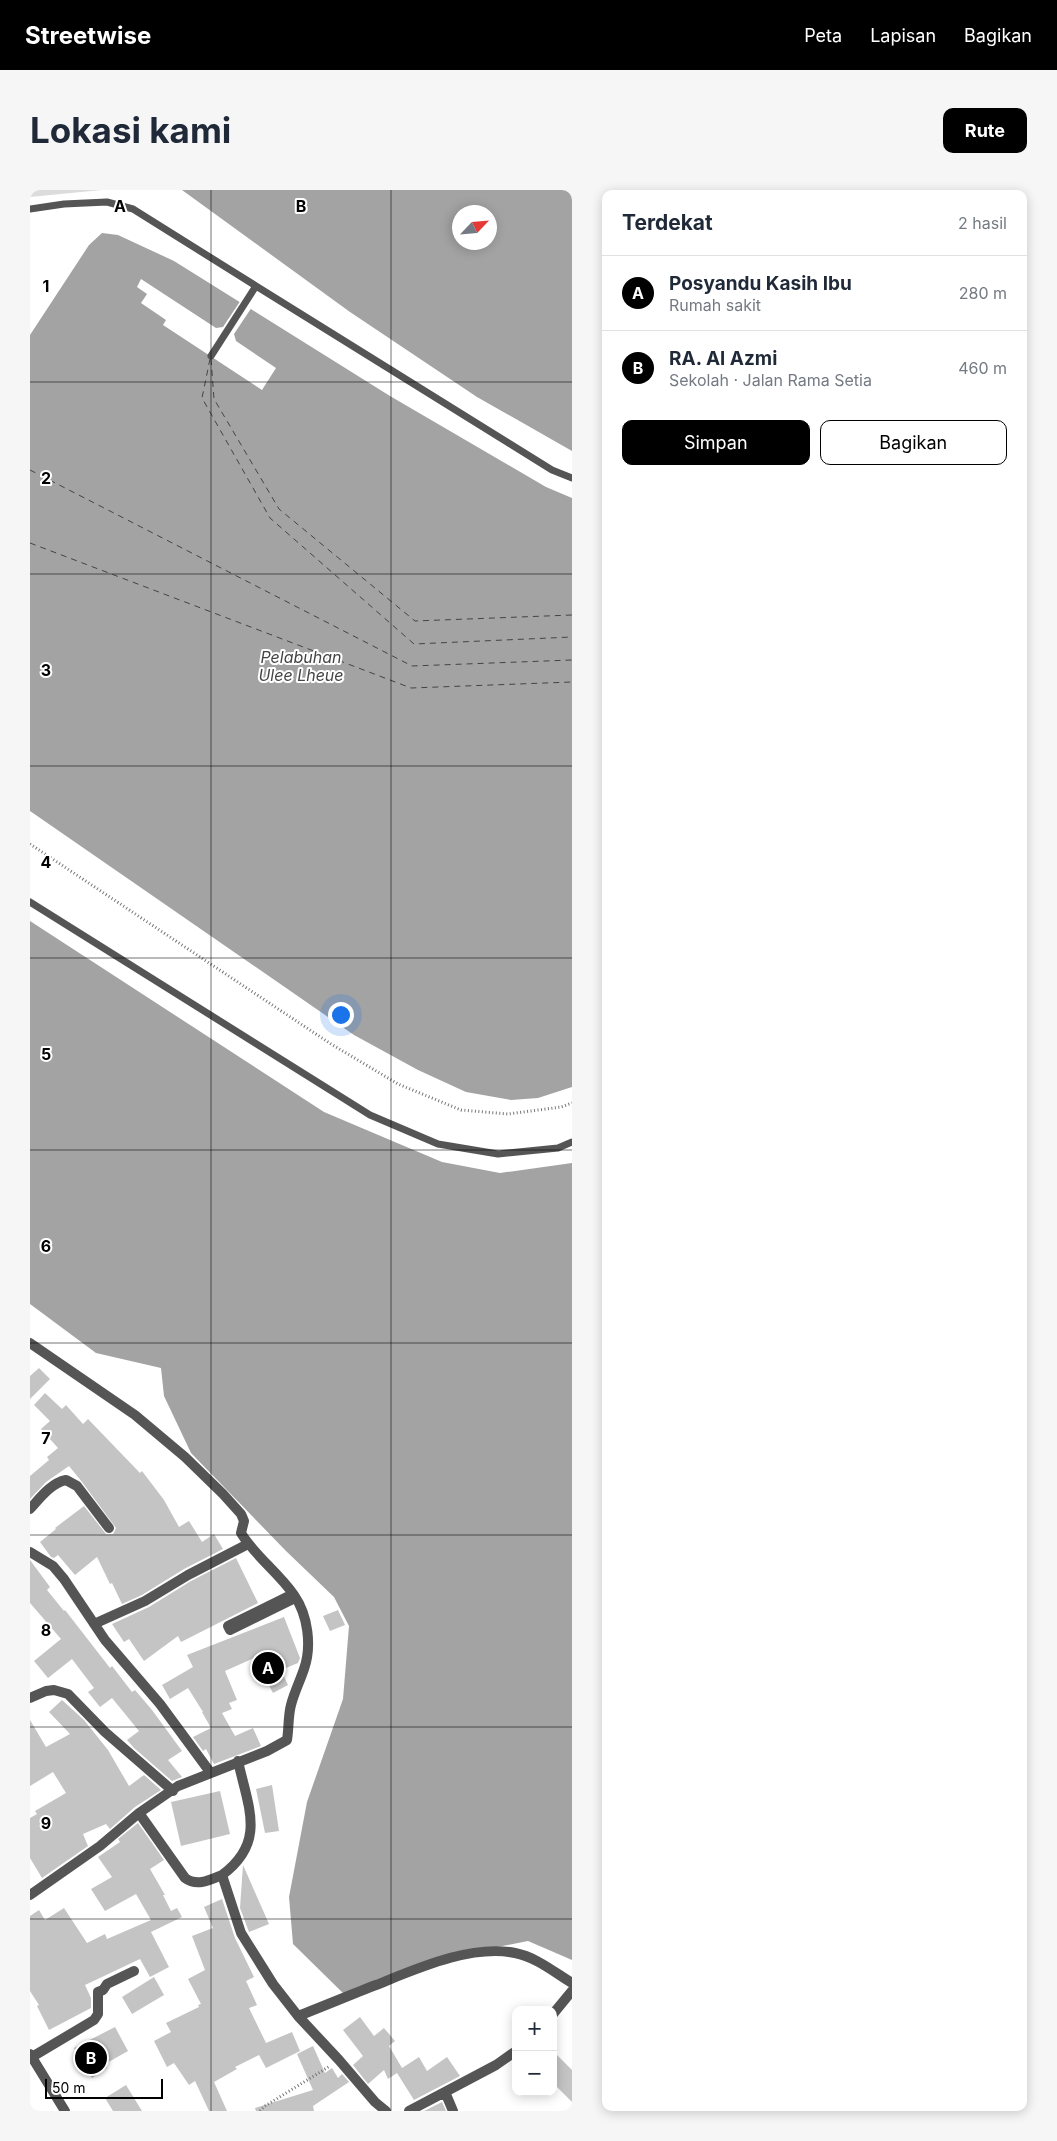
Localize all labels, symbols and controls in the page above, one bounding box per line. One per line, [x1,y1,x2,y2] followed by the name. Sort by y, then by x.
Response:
[25,21,151,50] text: Streetwise
[804,25,842,46] text: Peta
[870,25,936,46] text: Lapisan
[964,25,1032,46] text: Bagikan
[943,108,1027,153] button: Rute
[30,109,231,151] text: Lokasi kami
[114,196,126,216] text: A
[296,196,306,216] text: B
[452,205,497,250] north arrow
[622,210,713,235] text: Terdekat
[958,213,1007,233] text: 2 hasil
[669,272,852,295] text: Posyandu Kasih Ibu
[43,276,49,296] text: 1
[632,283,644,303] text: A
[959,283,1007,303] text: 280 m
[669,295,761,315] text: Rumah sakit
[669,347,777,370] text: RA. Al Azmi
[633,358,643,378] text: B
[958,358,1007,378] text: 460 m
[669,370,872,390] text: Sekolah · Jalan Rama Setia
[622,420,810,465] button: Simpan
[820,420,1007,465] button: Bagikan
[41,468,51,488] text: 2
[258,647,344,685] water label: Pelabuhan Ulee Lheue
[41,660,51,680] text: 3
[41,852,52,872] text: 4
[328,1002,354,1028] your location
[41,1044,51,1064] text: 5
[41,1236,51,1256] text: 6
[41,1428,51,1448] text: 7
[41,1620,51,1640] text: 8
[252,1649,284,1687] pin: A
[41,1813,51,1833] text: 9
[512,2006,557,2096] map controls
[512,2006,557,2051] button: +
[75,2039,107,2077] pin: B
[512,2051,557,2096] button: −
[45,2076,162,2099] scale bar
[52,2079,86,2096] text: 50 m

